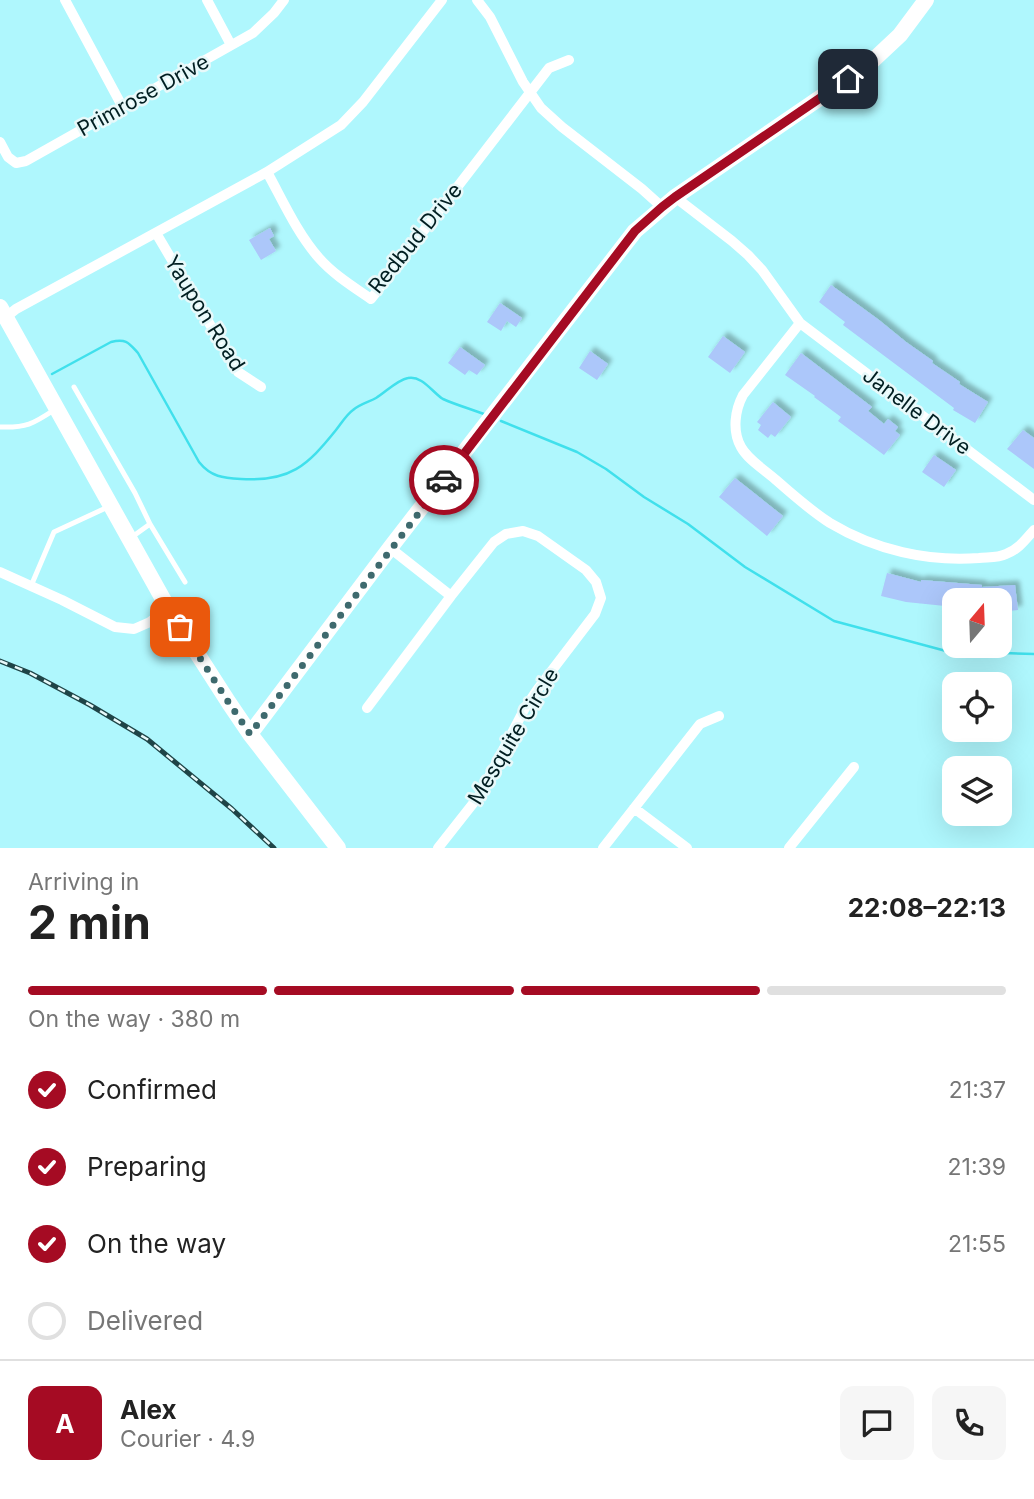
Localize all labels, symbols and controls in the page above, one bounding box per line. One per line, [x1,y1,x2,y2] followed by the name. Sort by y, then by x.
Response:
[73,49,213,141] street label: Primrose Drive
[818,49,878,109] pin
[829,60,867,98] icon: home
[363,178,467,298] street label: Redbud Drive
[160,251,250,375] street label: Yaupon Road
[858,362,976,460] street label: Janelle Drive
[409,445,479,515] courier
[425,461,463,499] icon: car
[942,588,1012,658] north arrow
[942,588,1012,826] map controls
[150,597,210,657] pin
[161,608,199,646] icon: bag
[462,663,564,809] street label: Mesquite Circle
[942,672,1012,742] button: locate
[942,756,1012,826] button: layers
[28,868,139,896] text: Arriving in
[848,892,1006,923] text: 22:08–22:13
[28,894,151,950] text: 2 min
[28,1005,240,1033] text: On the way · 380 m
[28,1071,66,1109] icon: check
[87,1074,217,1105] text: Confirmed
[949,1076,1006,1104] text: 21:37
[28,1148,66,1186] icon: check
[87,1151,207,1182] text: Preparing
[948,1153,1006,1181] text: 21:39
[28,1225,66,1263] icon: check
[87,1228,226,1259] text: On the way
[948,1230,1006,1258] text: 21:55
[87,1305,203,1336] text: Delivered
[840,1386,914,1460] button: chat
[932,1386,1006,1460] button: phone
[120,1394,177,1425] text: Alex
[55,1408,75,1439] text: A
[120,1425,255,1453] text: Courier · 4.9

